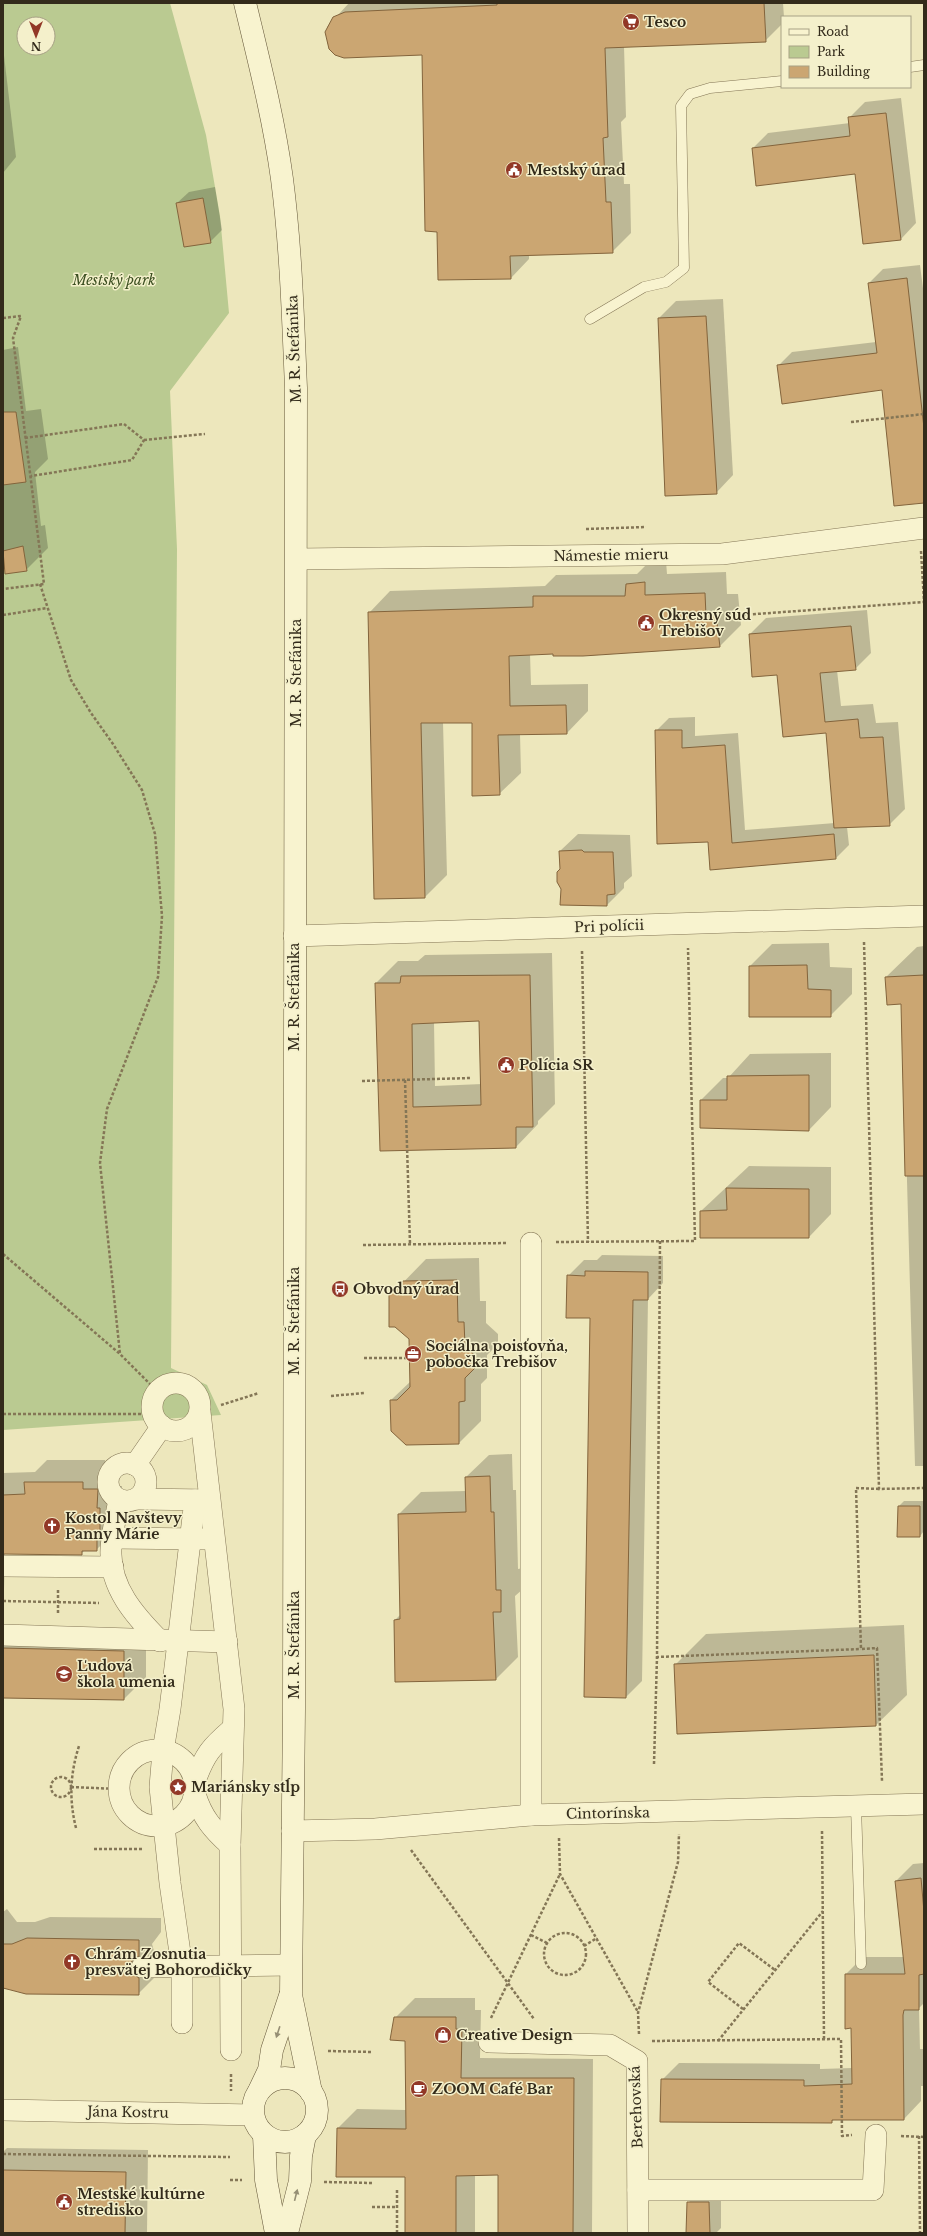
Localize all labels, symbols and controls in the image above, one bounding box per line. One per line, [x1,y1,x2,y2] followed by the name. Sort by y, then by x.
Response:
[621,12,641,32] supermarket icon: Tesco
[644,13,686,31] place label: Tesco
[16,16,56,56] north arrow
[781,16,911,88] legend
[817,24,849,39] text: Road
[30,39,41,53] text: N
[817,44,845,59] text: Park
[817,64,871,79] text: Building
[504,160,524,180] public building icon: Mestský úrad
[527,161,626,179] place label: Mestský úrad
[71,271,156,289] park label: Mestský park
[282,294,305,403] street label: M. R. Štefánika
[553,545,669,565] street label: Námestie mieru
[659,606,752,640] place label: Okresný súd Trebišov
[636,613,656,633] public building icon: Okresný súd Trebišov
[286,619,305,727] street label: M. R. Štefánika
[574,916,645,936] street label: Pri polícii
[284,943,303,1051] street label: M. R. Štefánika
[496,1055,516,1075] public building icon: Polícia SR
[519,1056,594,1074] place label: Polícia SR
[284,1267,303,1375] street label: M. R. Štefánika
[330,1279,350,1299] bus stop icon: Obvodný úrad
[353,1280,460,1298] place label: Obvodný úrad
[426,1337,568,1371] place label: Sociálna poisťovňa, pobočka Trebišov
[403,1344,423,1364] office icon: Sociálna poisťovňa, pobočka Trebišov
[65,1509,183,1543] place label: Kostol Navštevy Panny Márie
[42,1516,62,1536] church icon: Kostol Navštevy Panny Márie
[284,1591,303,1699] street label: M. R. Štefánika
[77,1657,175,1691] place label: Ľudová škola umenia
[54,1664,74,1684] school or university icon: Ľudová škola umenia
[168,1777,188,1797] place icon: Mariánsky stĺp
[191,1778,300,1796] place label: Mariánsky stĺp
[566,1803,650,1823] street label: Cintorínska
[85,1945,252,1979] place label: Chrám Zosnutia presvätej Bohorodičky
[62,1952,82,1972] church icon: Chrám Zosnutia presvätej Bohorodičky
[433,2025,453,2045] shop icon: Creative Design
[275,2026,281,2038] one-way arrow
[456,2026,573,2044] place label: Creative Design
[626,2065,646,2149] street label: Berehovská
[409,2079,429,2099] cafe icon: ZOOM Café Bar
[432,2080,553,2098] place label: ZOOM Café Bar
[85,2102,169,2122] street label: Jána Kostru
[77,2185,205,2219] place label: Mestské kultúrne stredisko
[294,2189,300,2201] one-way arrow
[54,2192,74,2212] public building icon: Mestské kultúrne stredisko

